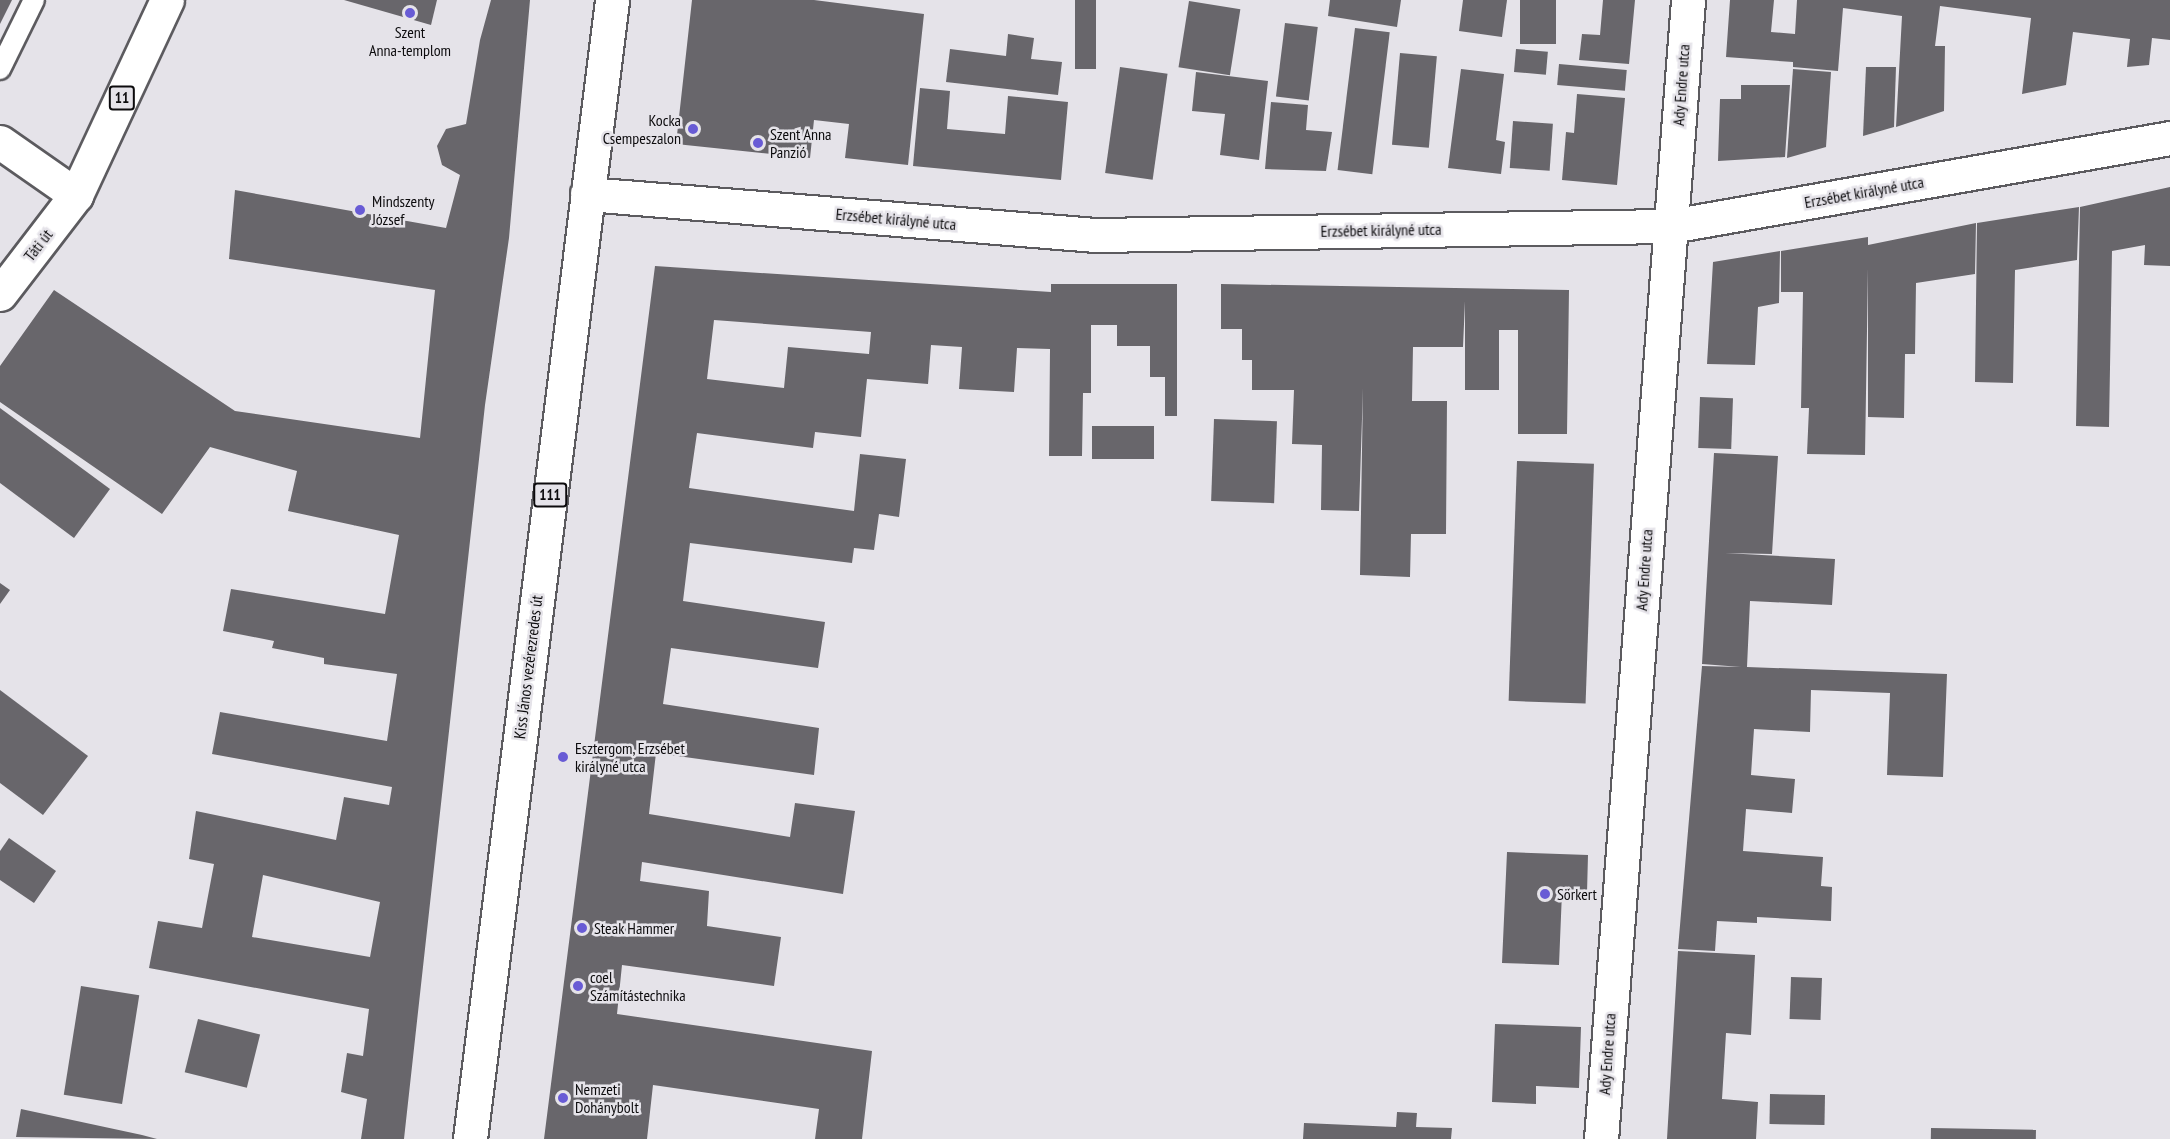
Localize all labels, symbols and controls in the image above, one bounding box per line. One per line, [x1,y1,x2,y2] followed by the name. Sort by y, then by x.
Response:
[403,6,417,20] marker: Szent Anna-templom
[369,22,451,60] place label: Szent Anna-templom
[1669,43,1693,127] street label: Ady Endre utca
[108,86,136,110] road number: 11
[603,110,681,148] place label: Kocka Csempeszalon
[686,122,700,136] marker: Kocka Csempeszalon
[770,124,832,162] place label: Szent Anna Panzió
[751,136,765,150] marker: Szent Anna Panzió
[1803,172,1925,212] street label: Erzsébet királyné utca
[372,191,435,229] place label: Mindszenty József
[353,203,367,217] marker: Mindszenty József
[835,204,957,234] street label: Erzsébet királyné utca
[1320,219,1442,241] street label: Erzsébet királyné utca
[20,225,56,265] street label: Táti út
[532,483,568,507] road number: 111
[1632,528,1656,612] street label: Ady Endre utca
[510,594,546,740] street label: Kiss János vezérezredes út
[575,738,686,776] place label: Esztergom, Erzsébet királyné utca
[556,750,570,764] marker: Esztergom, Erzsébet királyné utca
[1557,884,1597,904] place label: Sörkert
[1538,887,1552,901] marker: Sörkert
[594,918,675,938] place label: Steak Hammer
[575,921,589,935] marker: Steak Hammer
[590,967,686,1005] place label: coel Számítástechnika
[571,979,585,993] marker: coel Számítástechnika
[1595,1012,1619,1096] street label: Ady Endre utca
[575,1079,639,1117] place label: Nemzeti Dohánybolt
[556,1091,570,1105] marker: Nemzeti Dohánybolt

